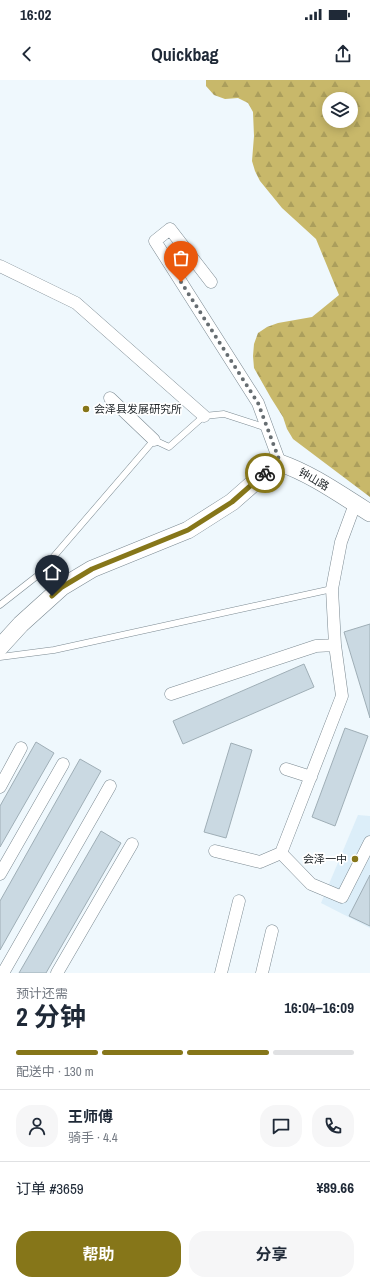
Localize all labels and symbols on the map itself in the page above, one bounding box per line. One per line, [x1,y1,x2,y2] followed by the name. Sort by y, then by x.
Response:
[164,241,198,282] pin
[94,402,182,416] place label: 会泽县发展研究所
[81,404,91,414] marker: 会泽县发展研究所
[245,453,285,493] courier
[296,465,332,493] street label: 钟山路
[35,555,69,596] pin
[303,852,347,866] place label: 会泽一中
[350,854,360,864] marker: 会泽一中

